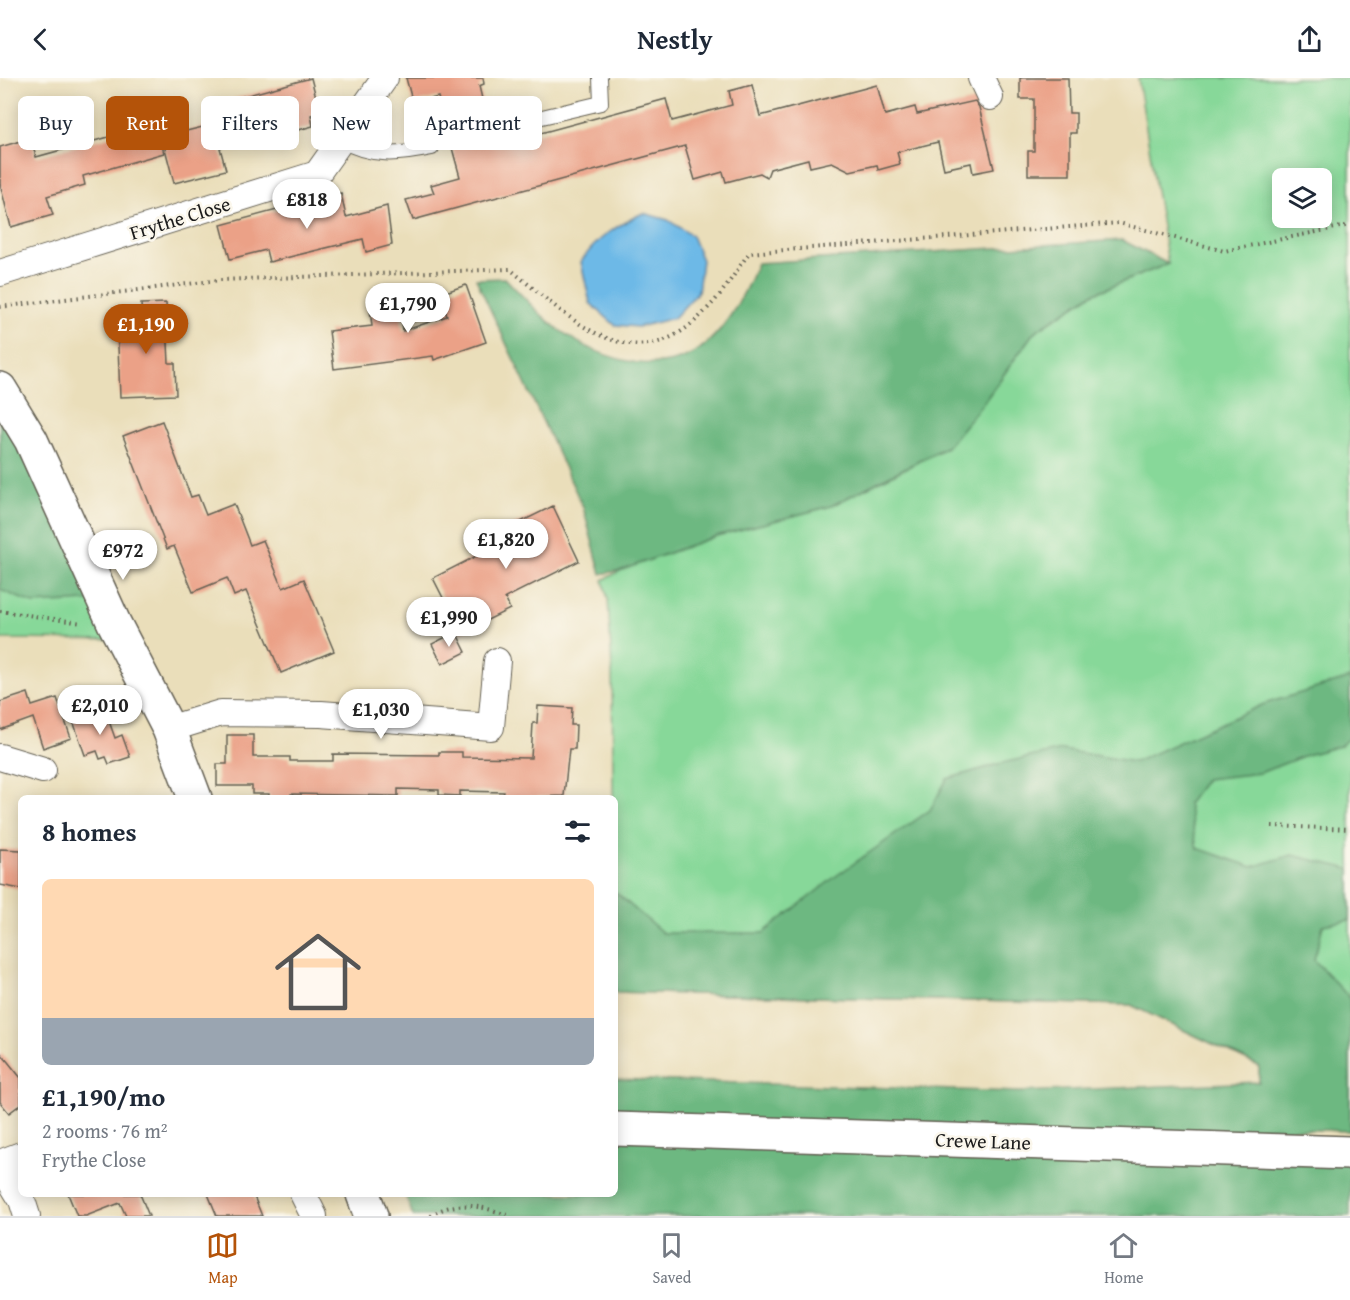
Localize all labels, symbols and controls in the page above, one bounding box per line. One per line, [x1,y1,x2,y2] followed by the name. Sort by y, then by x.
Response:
[637,19,713,59] text: Nestly
[24,23,57,56] icon: back
[1293,23,1326,56] icon: share
[18,96,94,150] chip: Buy
[106,96,189,150] chip: Rent
[201,96,299,150] chip: Filters
[311,96,392,150] chip: New
[404,96,542,150] chip: Apartment
[1272,168,1332,228] map controls
[1272,168,1332,228] button: layers
[271,179,343,230] pin: £818
[286,184,328,213] text: £818
[126,188,234,247] street label: Frythe Close
[359,283,457,334] pin: £1,790
[379,288,437,317] text: £1,790
[97,304,195,355] pin: £1,190
[117,309,175,338] text: £1,190
[457,519,555,570] pin: £1,820
[477,524,535,553] text: £1,820
[87,530,159,581] pin: £972
[102,535,144,564] text: £972
[400,597,498,648] pin: £1,990
[420,602,478,631] text: £1,990
[51,685,149,736] pin: £2,010
[332,689,430,740] pin: £1,030
[71,690,129,719] text: £2,010
[352,694,410,723] text: £1,030
[42,812,137,851] text: 8 homes
[561,815,594,848] icon: filters
[264,918,372,1026] icon: home
[42,1077,165,1116] text: £1,190/mo
[42,1116,168,1145] text: 2 rooms · 76 m²
[935,1124,1031,1157] street label: Crewe Lane
[42,1145,146,1174] text: Frythe Close
[206,1229,239,1289] tab: Map
[652,1229,691,1289] tab: Saved
[1104,1229,1144,1289] tab: Home

